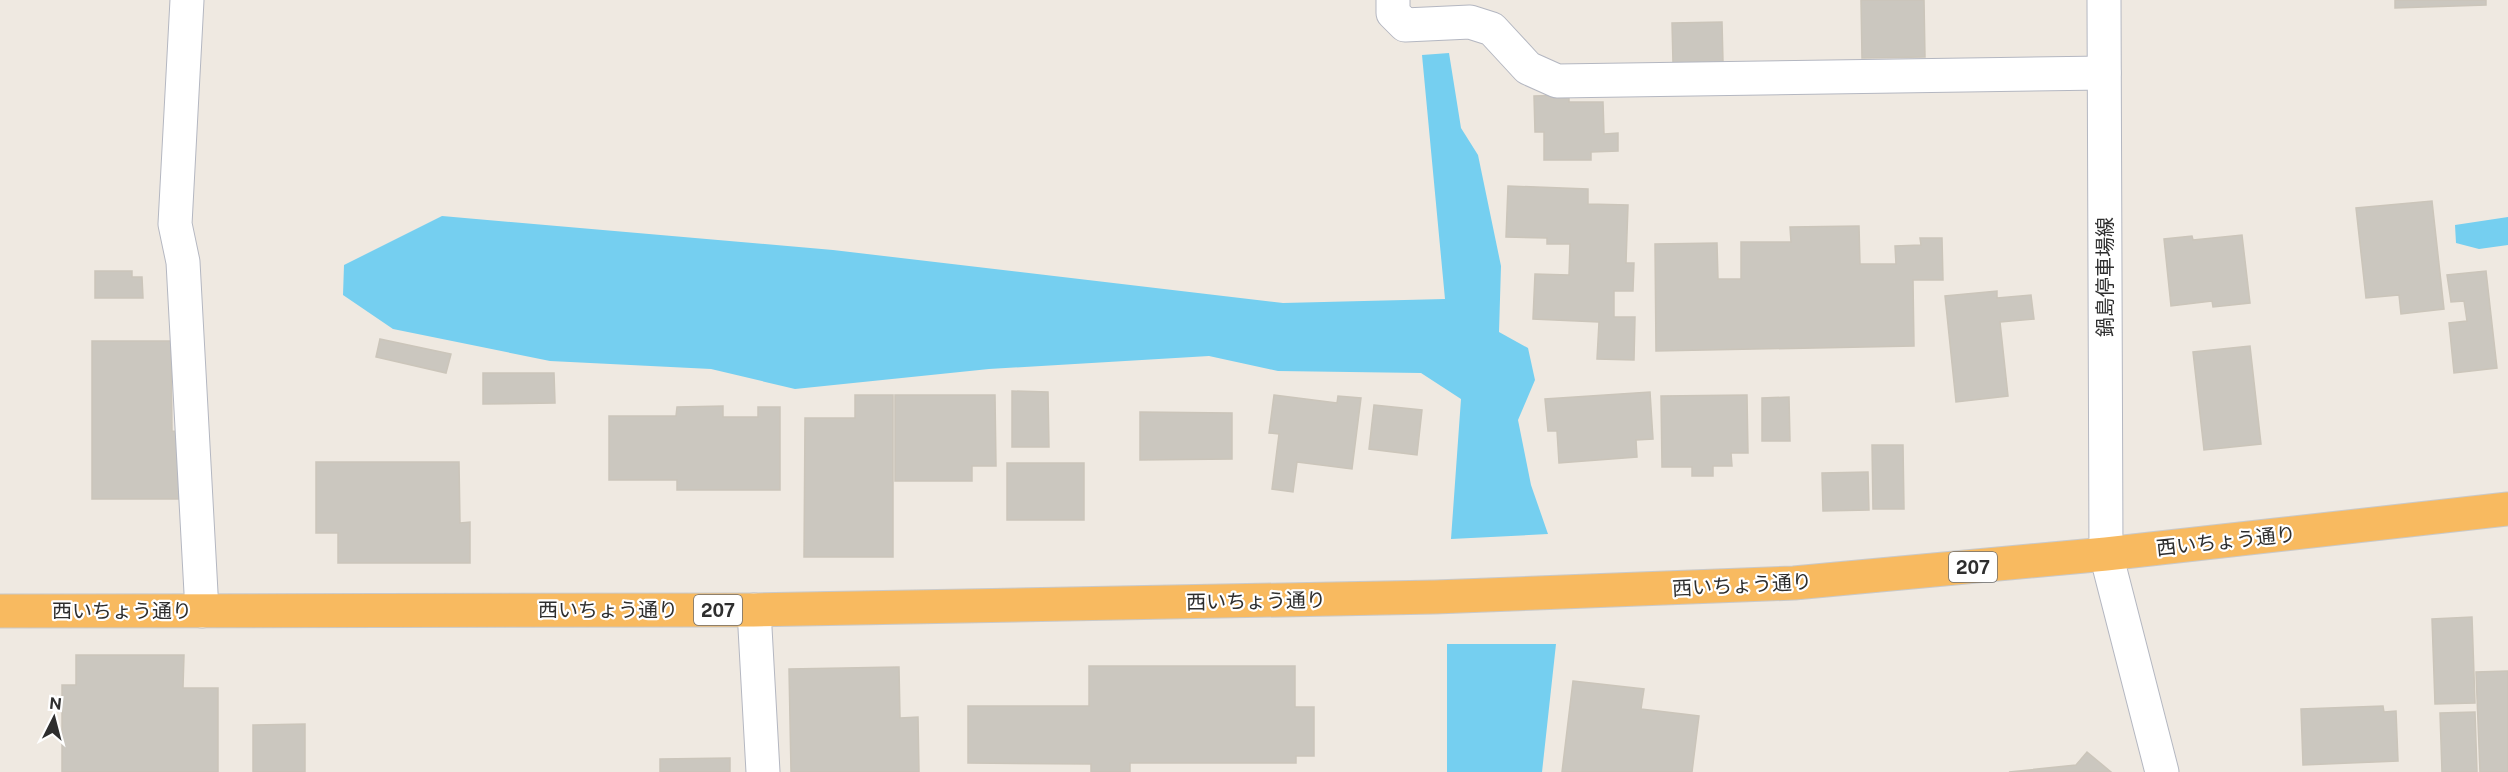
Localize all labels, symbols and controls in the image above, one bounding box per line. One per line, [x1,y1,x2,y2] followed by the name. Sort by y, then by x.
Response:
[2093,217,2117,337] street label: 鍋島停車場線
[2155,522,2297,560] street label: 西いちょう通り
[1949,552,1997,582] road number: 207
[1671,569,1813,601] street label: 西いちょう通り
[1186,588,1326,614] street label: 西いちょう通り
[694,595,742,625] road number: 207
[538,598,678,622] street label: 西いちょう通り
[52,599,192,623] street label: 西いちょう通り
[24,688,84,748] north arrow
[48,693,63,714] text: N

